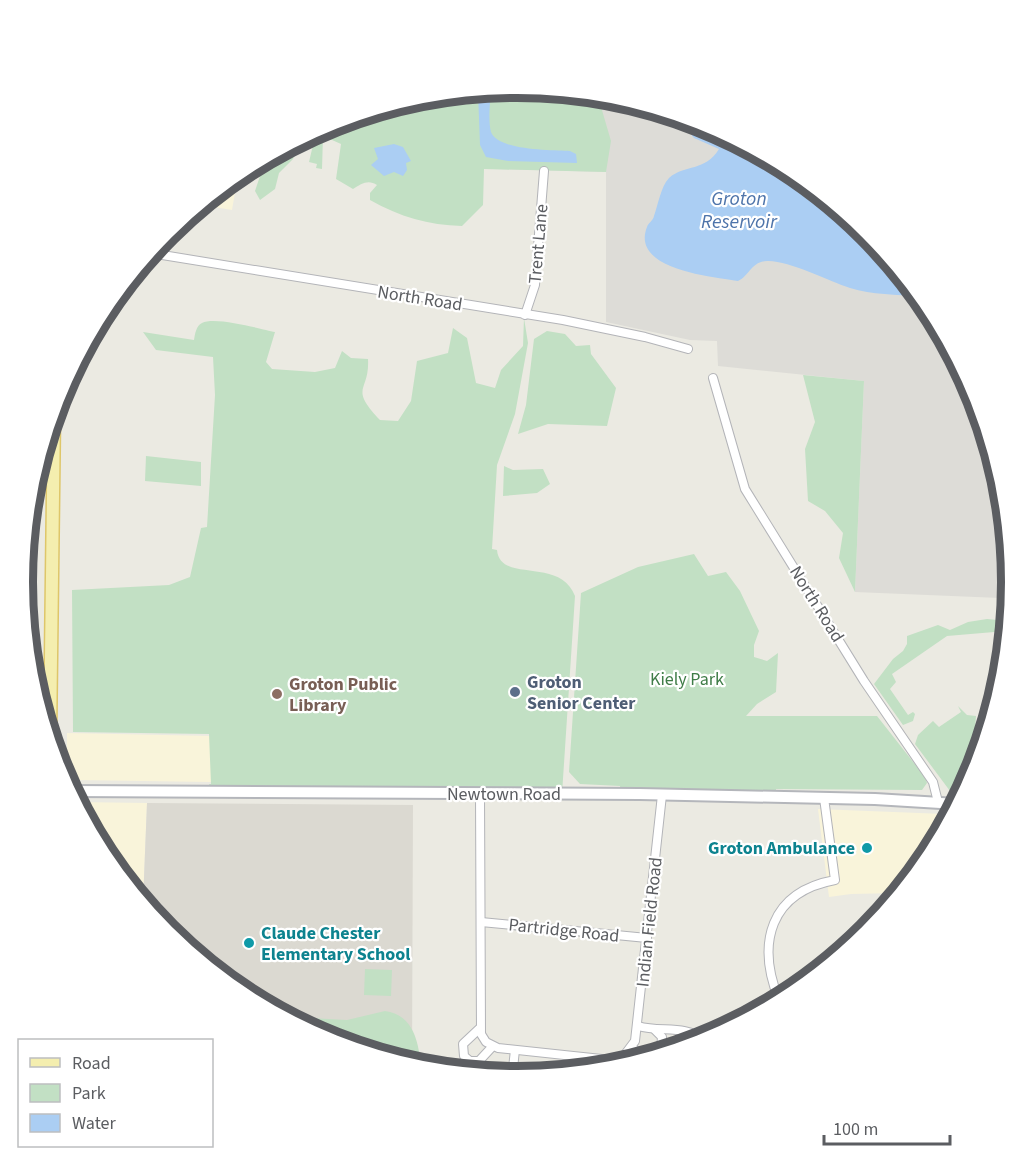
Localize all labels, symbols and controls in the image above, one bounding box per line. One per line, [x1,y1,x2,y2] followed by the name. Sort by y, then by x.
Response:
[701,185,778,236] water label: Groton Reservoir
[523,203,554,285] street label: Trent Lane
[376,279,464,318] street label: North Road
[783,561,850,647] street label: North Road
[650,667,724,692] park label: Kiely Park
[527,670,636,716] place label: Groton Senior Center
[289,672,398,718] place label: Groton Public Library
[508,685,522,699] marker: Groton Senior Center
[270,687,284,701] marker: Groton Public Library
[447,782,561,807] street label: Newtown Road
[708,836,855,861] place label: Groton Ambulance
[860,841,874,855] marker: Groton Ambulance
[630,856,669,988] street label: Indian Field Road
[507,912,621,949] street label: Partridge Road
[261,921,411,967] place label: Claude Chester Elementary School
[242,936,256,950] marker: Claude Chester Elementary School
[18,1039,213,1147] legend
[72,1051,111,1076] text: Road
[72,1081,106,1106] text: Park
[824,1108,950,1146] scale bar
[72,1111,116,1136] text: Water
[833,1117,878,1142] text: 100 m

